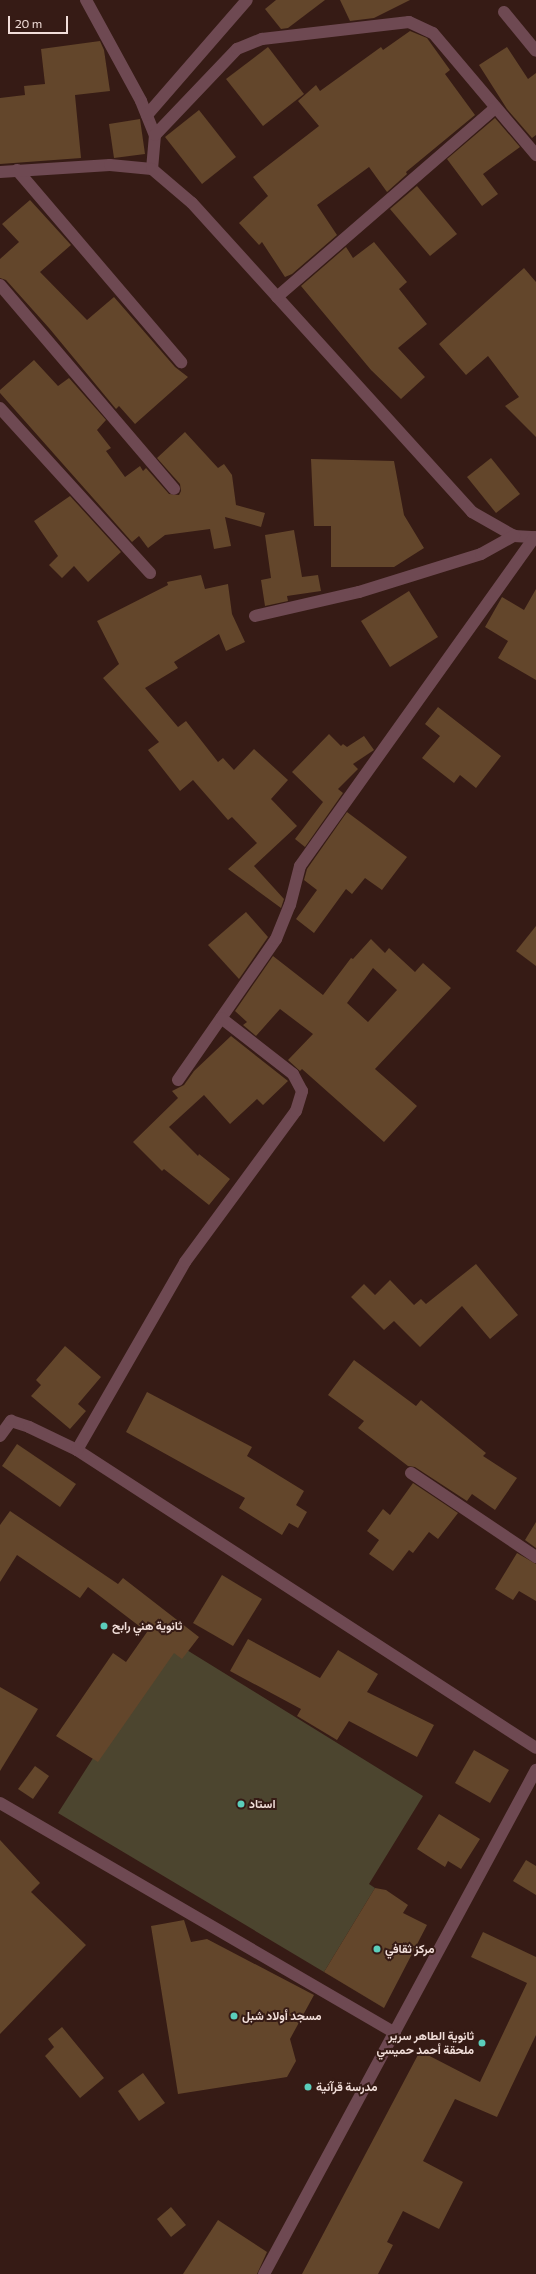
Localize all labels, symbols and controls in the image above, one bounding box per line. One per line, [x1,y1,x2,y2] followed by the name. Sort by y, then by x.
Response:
[10,8,70,34] scale bar
[15,16,42,30] text: 20 m
[112,1619,182,1633] place label: ثانوية هني رابح
[99,1621,109,1631] marker: ثانوية هني رابح
[249,1797,276,1811] place label: استاد
[236,1799,246,1809] marker: استاد
[385,1942,435,1956] place label: مركز ثقافي
[372,1944,382,1954] marker: مركز ثقافي
[242,2009,322,2023] place label: مسجد أولاد شبل
[229,2011,239,2021] marker: مسجد أولاد شبل
[376,2029,474,2057] place label: ثانوية الطاهر سرير ملحقة أحمد حميسي
[477,2038,487,2048] marker: ثانوية الطاهر سرير ملحقة أحمد حميسي
[316,2080,378,2094] place label: مدرسة قرآنية
[303,2082,313,2092] marker: مدرسة قرآنية

